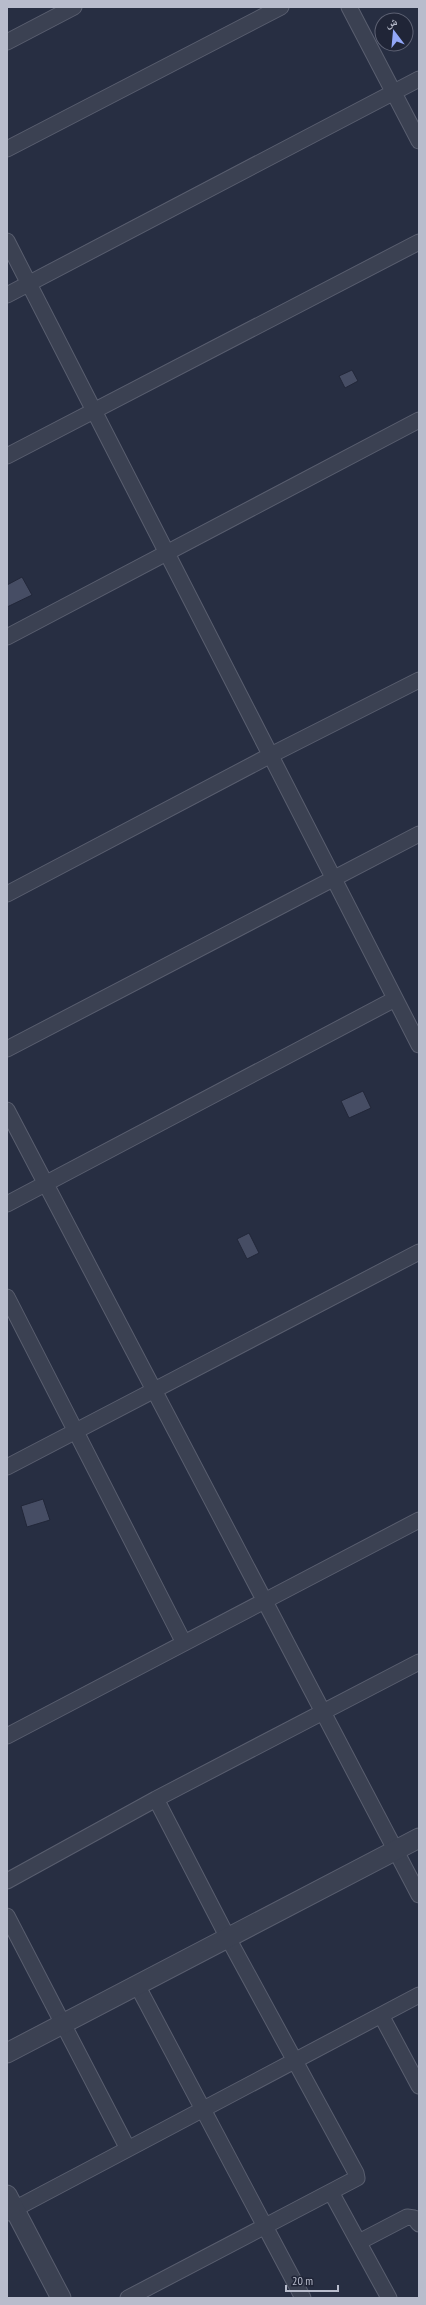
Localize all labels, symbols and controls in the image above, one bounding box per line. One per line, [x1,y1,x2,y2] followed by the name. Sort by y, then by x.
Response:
[374,12,414,52] north arrow
[384,14,399,32] text: ش
[286,2267,338,2293] scale bar
[292,2273,313,2288] text: 20 m

